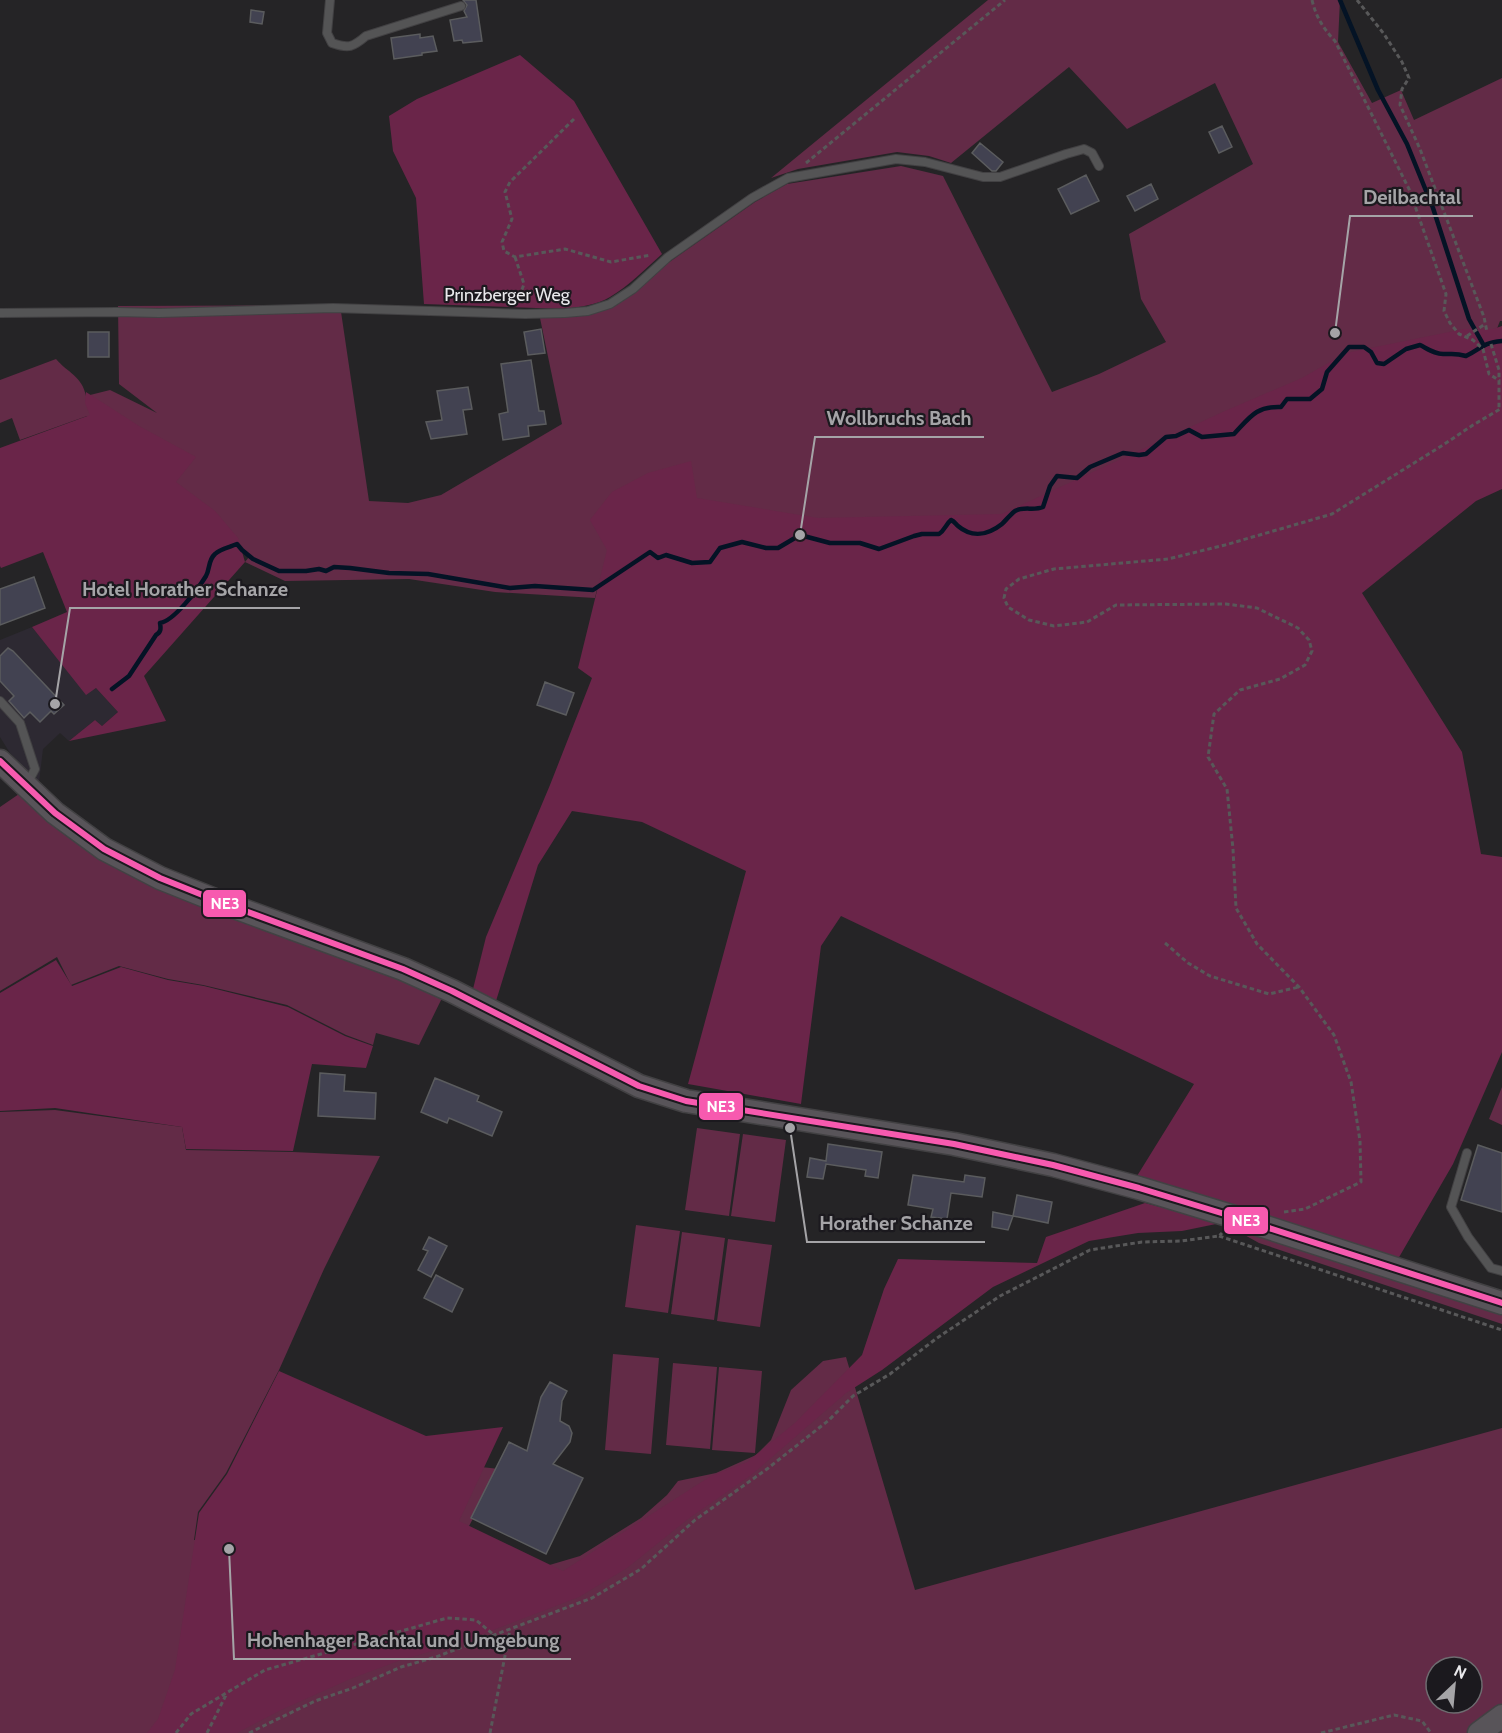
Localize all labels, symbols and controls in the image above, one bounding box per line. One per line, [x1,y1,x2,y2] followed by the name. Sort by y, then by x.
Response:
[1350,178,1473,216] callout: Deilbachtal
[1363,185,1461,209] text: Deilbachtal
[444,284,571,306] street label: Prinzberger Weg
[815,399,984,437] callout: Wollbruchs Bach
[826,406,972,430] text: Wollbruchs Bach
[70,570,300,608] callout: Hotel Horather Schanze
[82,577,288,601] text: Hotel Horather Schanze
[202,889,247,918] line badge: NE3
[210,894,240,913] text: NE3
[698,1092,744,1121] line badge: NE3
[706,1097,736,1116] text: NE3
[807,1204,985,1242] callout: Horather Schanze
[1223,1206,1269,1235] line badge: NE3
[819,1211,973,1235] text: Horather Schanze
[1231,1211,1261,1230] text: NE3
[234,1621,571,1659] callout: Hohenhager Bachtal und Umgebung
[247,1628,559,1652] text: Hohenhager Bachtal und Umgebung
[1424,1655,1484,1715] north arrow
[1451,1661,1470,1683] text: N

